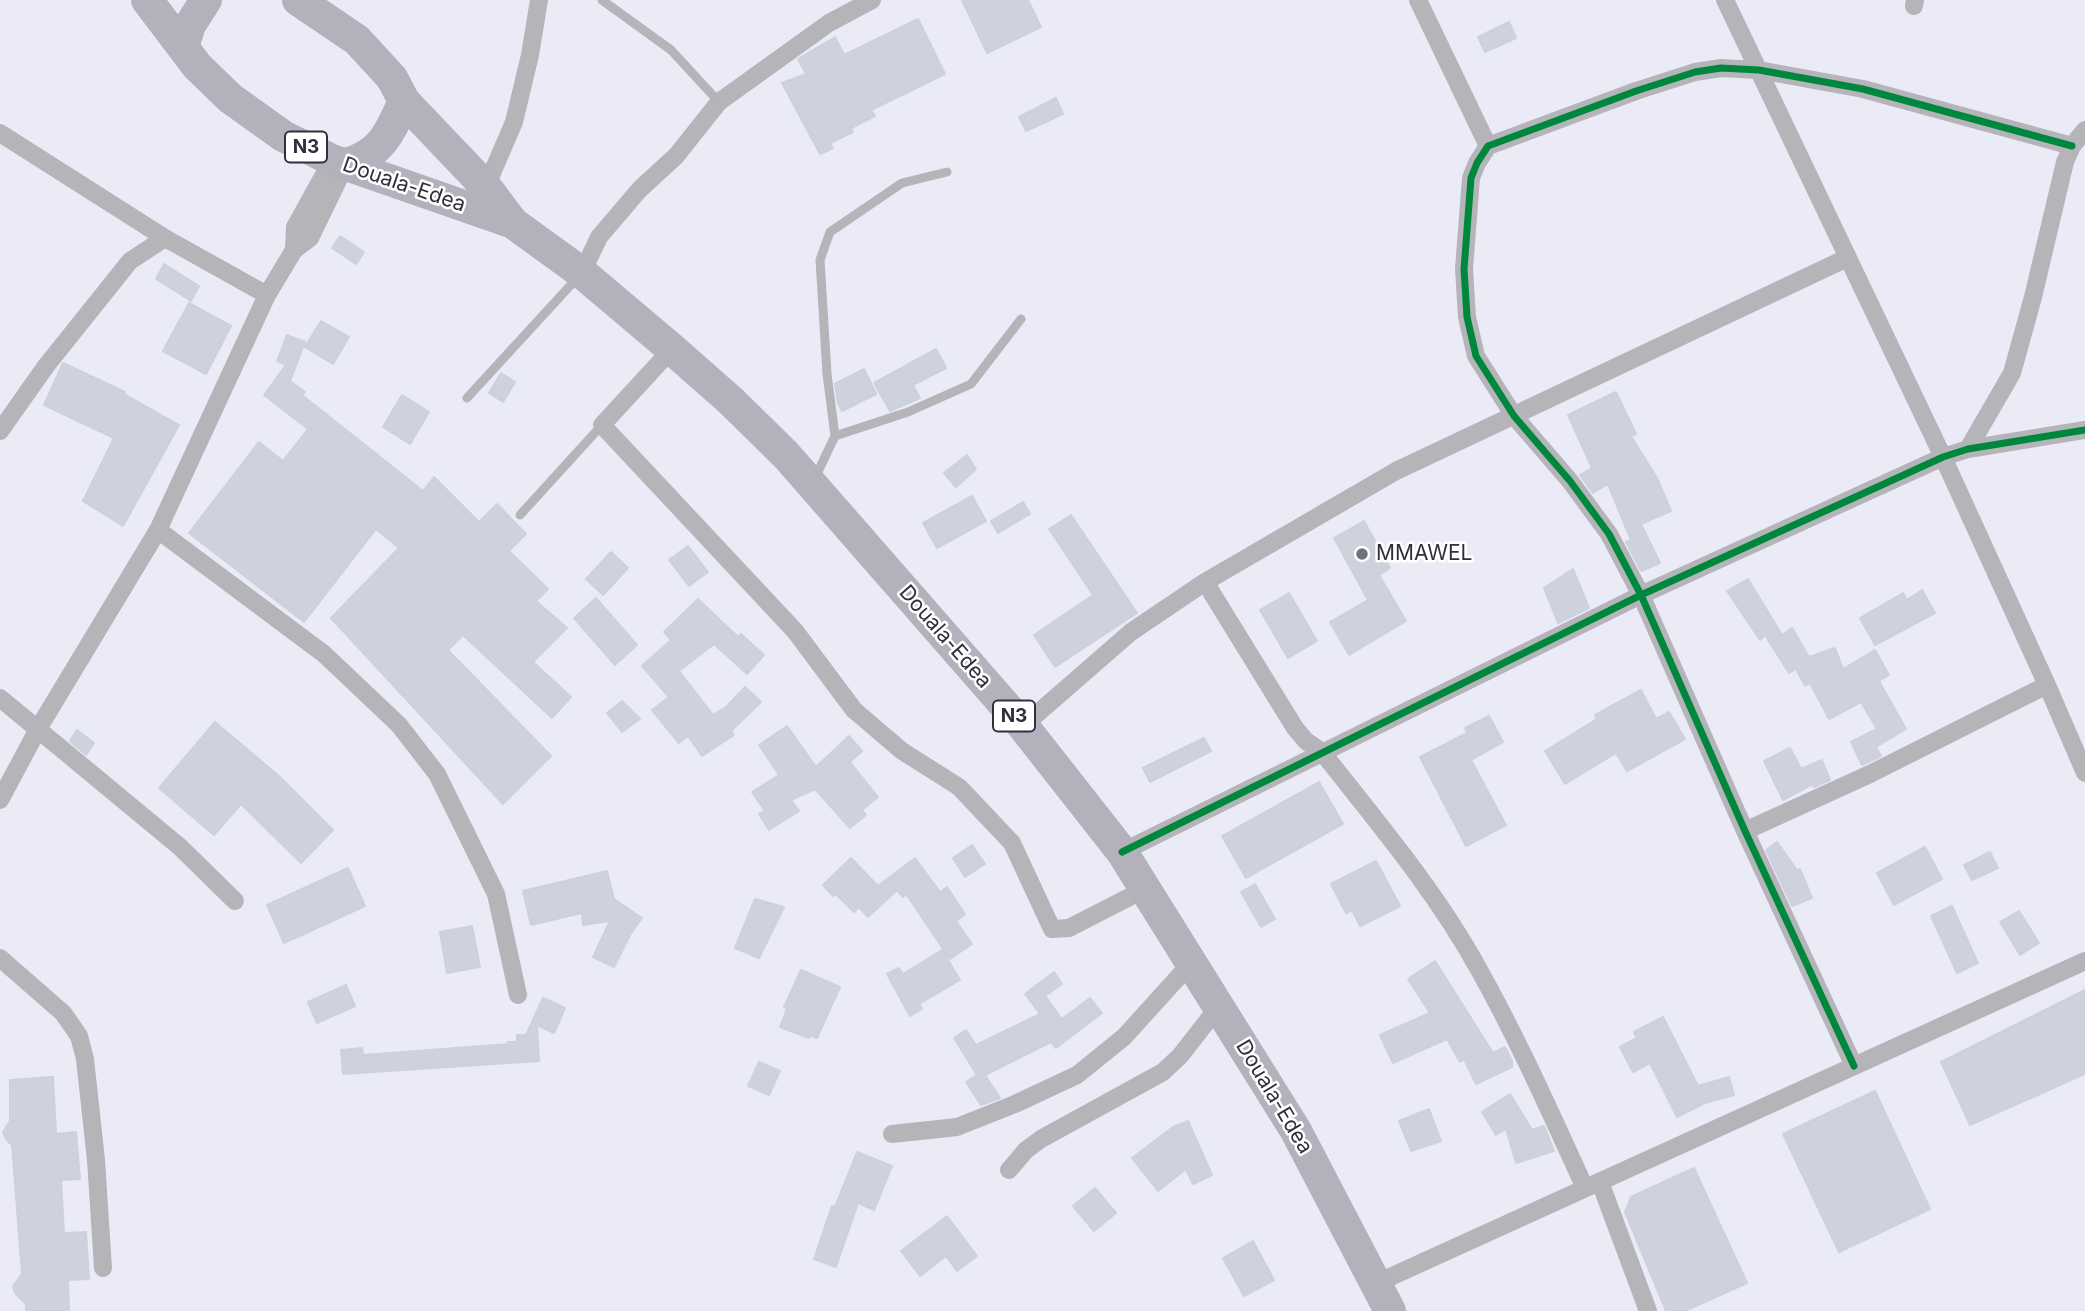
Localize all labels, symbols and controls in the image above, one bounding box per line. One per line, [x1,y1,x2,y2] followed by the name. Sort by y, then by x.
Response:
[285,132,327,162] road number: N3
[339,152,469,218] street label: Douala-Edea
[1376,541,1472,567] place label: MMAWEL
[1354,546,1370,562] marker: MMAWEL
[893,580,997,694] street label: Douala-Edea
[993,701,1035,732] road number: N3
[1230,1036,1318,1158] street label: Douala-Edea

